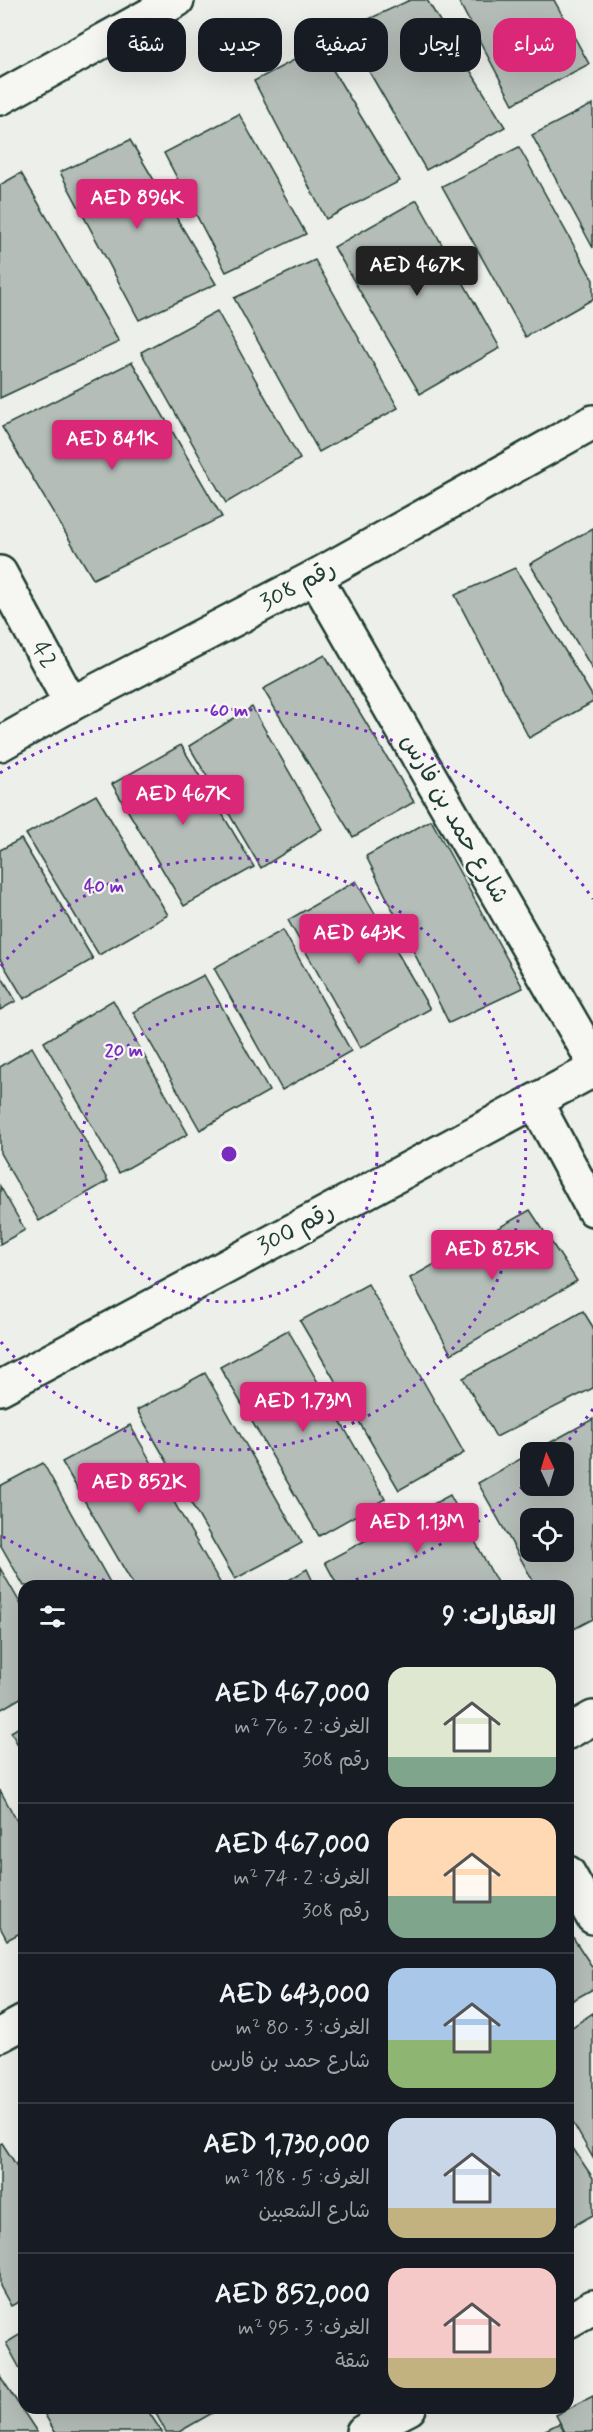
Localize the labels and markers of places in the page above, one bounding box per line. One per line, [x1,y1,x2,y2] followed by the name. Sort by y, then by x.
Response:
[75,179,199,230] pin: AED 896K
[355,246,479,297] pin: AED 467K
[50,420,174,471] pin: AED 841K
[121,775,245,826] pin: AED 467K
[297,914,421,965] pin: AED 643K
[219,1144,239,1164] centre of rings
[430,1230,554,1281] pin: AED 825K
[234,1382,372,1433] pin: AED 1.73M
[77,1463,201,1514] pin: AED 852K
[348,1503,486,1554] pin: AED 1.13M

